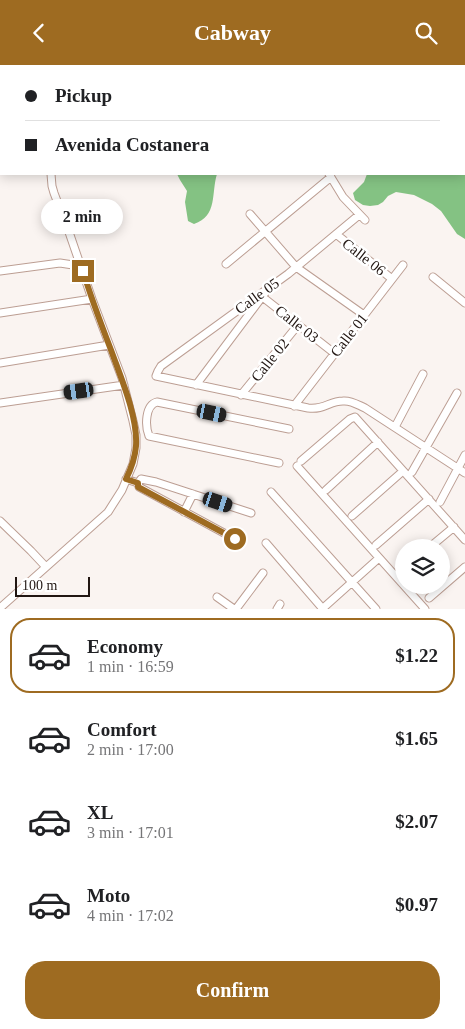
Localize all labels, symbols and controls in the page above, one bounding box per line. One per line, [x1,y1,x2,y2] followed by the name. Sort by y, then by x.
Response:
[25,19,53,47] icon: back
[412,19,440,47] icon: search
[194,20,271,45] text: Cabway
[55,85,112,106] text: Pickup
[55,134,209,155] text: Avenida Costanera
[42,199,124,233] callout: 2 min
[63,208,101,225] text: 2 min
[339,235,389,279] street label: Calle 06
[72,260,94,282] route end
[232,275,282,317] street label: Calle 05
[272,302,322,346] street label: Calle 03
[327,310,371,360] street label: Calle 01
[248,335,292,385] street label: Calle 02
[63,381,94,401] car
[195,403,228,423] car
[201,490,234,514] car
[224,528,246,550] route start
[395,539,450,594] map controls
[395,539,450,594] button: layers
[15,574,90,597] scale bar
[22,578,57,593] text: 100 m
[27,633,72,678] icon: car
[87,636,163,657] text: Economy
[395,645,438,666] text: $1.22
[87,658,174,675] text: 1 min · 16:59
[27,716,72,761] icon: car
[87,719,157,740] text: Comfort
[395,728,438,749] text: $1.65
[87,741,174,758] text: 2 min · 17:00
[27,799,72,844] icon: car
[87,802,113,823] text: XL
[395,811,438,832] text: $2.07
[87,824,174,841] text: 3 min · 17:01
[27,882,72,927] icon: car
[87,885,130,906] text: Moto
[395,894,438,915] text: $0.97
[87,907,174,924] text: 4 min · 17:02
[25,961,440,1019] button: Confirm

